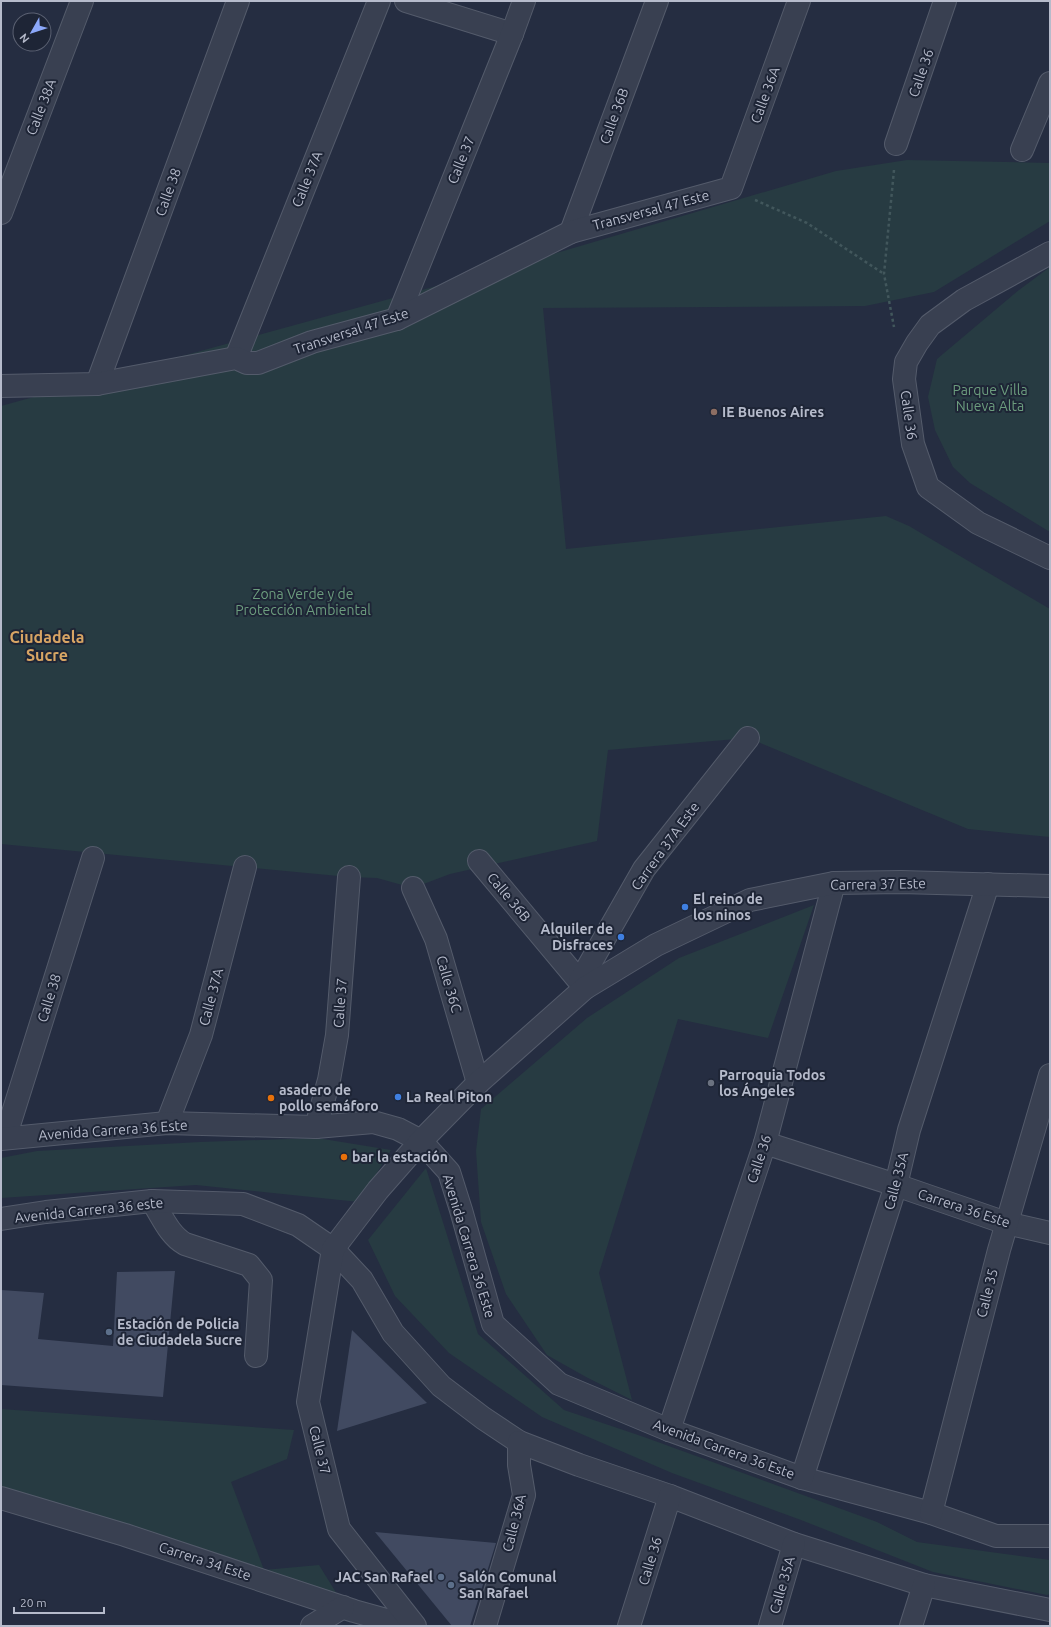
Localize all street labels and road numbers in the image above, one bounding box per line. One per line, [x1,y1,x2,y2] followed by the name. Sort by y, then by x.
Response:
[905,47,937,99] street label: Calle 36
[747,65,783,125] street label: Calle 36A
[23,77,59,137] street label: Calle 38A
[596,86,632,146] street label: Calle 36B
[444,134,478,186] street label: Calle 37
[289,149,325,209] street label: Calle 37A
[152,166,184,218] street label: Calle 38
[591,187,711,233] street label: Transversal 47 Este
[291,305,411,357] street label: Transversal 47 Este
[898,389,920,441] street label: Calle 36
[628,799,702,893] street label: Carrera 37A Este
[484,869,534,925] street label: Calle 36B
[830,875,926,893] street label: Carrera 37 Este
[433,954,465,1015] street label: Calle 36C
[196,966,226,1028] street label: Calle 37A
[34,972,64,1024] street label: Calle 38
[330,978,350,1028] street label: Calle 37
[38,1117,188,1143] street label: Avenida Carrera 36 Este
[744,1133,774,1185] street label: Calle 36
[881,1150,911,1212] street label: Calle 35A
[440,1172,498,1320] street label: Avenida Carrera 36 Este
[916,1186,1012,1230] street label: Carrera 36 Este
[14,1194,164,1226] street label: Avenida Carrera 36 este
[973,1267,1001,1319] street label: Calle 35
[651,1416,797,1482] street label: Avenida Carrera 36 Este
[306,1424,334,1476] street label: Calle 37
[499,1492,529,1554] street label: Calle 36A
[635,1535,665,1587] street label: Calle 36
[157,1539,253,1583] street label: Carrera 34 Este
[766,1554,798,1616] street label: Calle 35A

